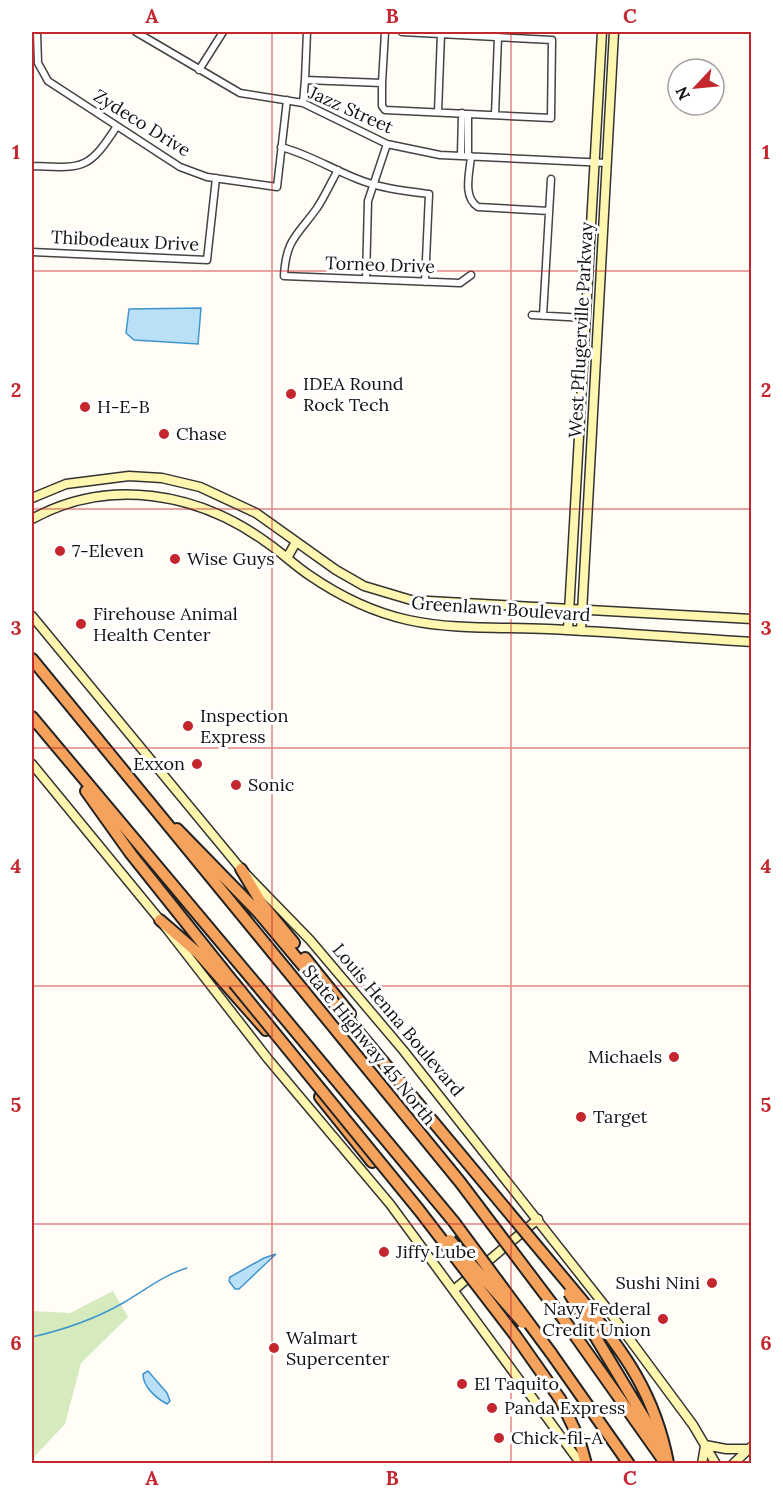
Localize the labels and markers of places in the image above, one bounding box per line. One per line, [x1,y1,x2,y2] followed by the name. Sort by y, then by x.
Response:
[303,372,404,416] place label: IDEA Round Rock Tech
[284,387,298,401] marker: IDEA Round Rock Tech
[97,395,150,418] place label: H-E-B
[78,400,92,414] marker: H-E-B
[176,422,227,445] place label: Chase
[157,427,171,441] marker: Chase
[72,539,144,562] place label: 7-Eleven
[53,544,67,558] marker: 7-Eleven
[187,547,275,570] place label: Wise Guys
[168,552,182,566] marker: Wise Guys
[93,602,238,646] place label: Firehouse Animal Health Center
[74,617,88,631] marker: Firehouse Animal Health Center
[200,704,289,748] place label: Inspection Express
[181,719,195,733] marker: Inspection Express
[133,752,185,775] place label: Exxon
[190,757,204,771] marker: Exxon
[248,773,294,796] place label: Sonic
[229,778,243,792] marker: Sonic
[588,1045,662,1068] place label: Michaels
[667,1050,681,1064] marker: Michaels
[593,1105,648,1128] place label: Target
[574,1110,588,1124] marker: Target
[395,1240,476,1263] place label: Jiffy Lube
[377,1245,391,1259] marker: Jiffy Lube
[615,1271,700,1294] place label: Sushi Nini
[705,1276,719,1290] marker: Sushi Nini
[542,1297,651,1341] place label: Navy Federal Credit Union
[656,1312,670,1326] marker: Navy Federal Credit Union
[286,1326,390,1370] place label: Walmart Supercenter
[267,1341,281,1355] marker: Walmart Supercenter
[474,1372,559,1395] place label: El Taquito
[455,1377,469,1391] marker: El Taquito
[504,1396,625,1419] place label: Panda Express
[485,1401,499,1415] marker: Panda Express
[511,1426,603,1449] place label: Chick-fil-A
[492,1431,506,1445] marker: Chick-fil-A

